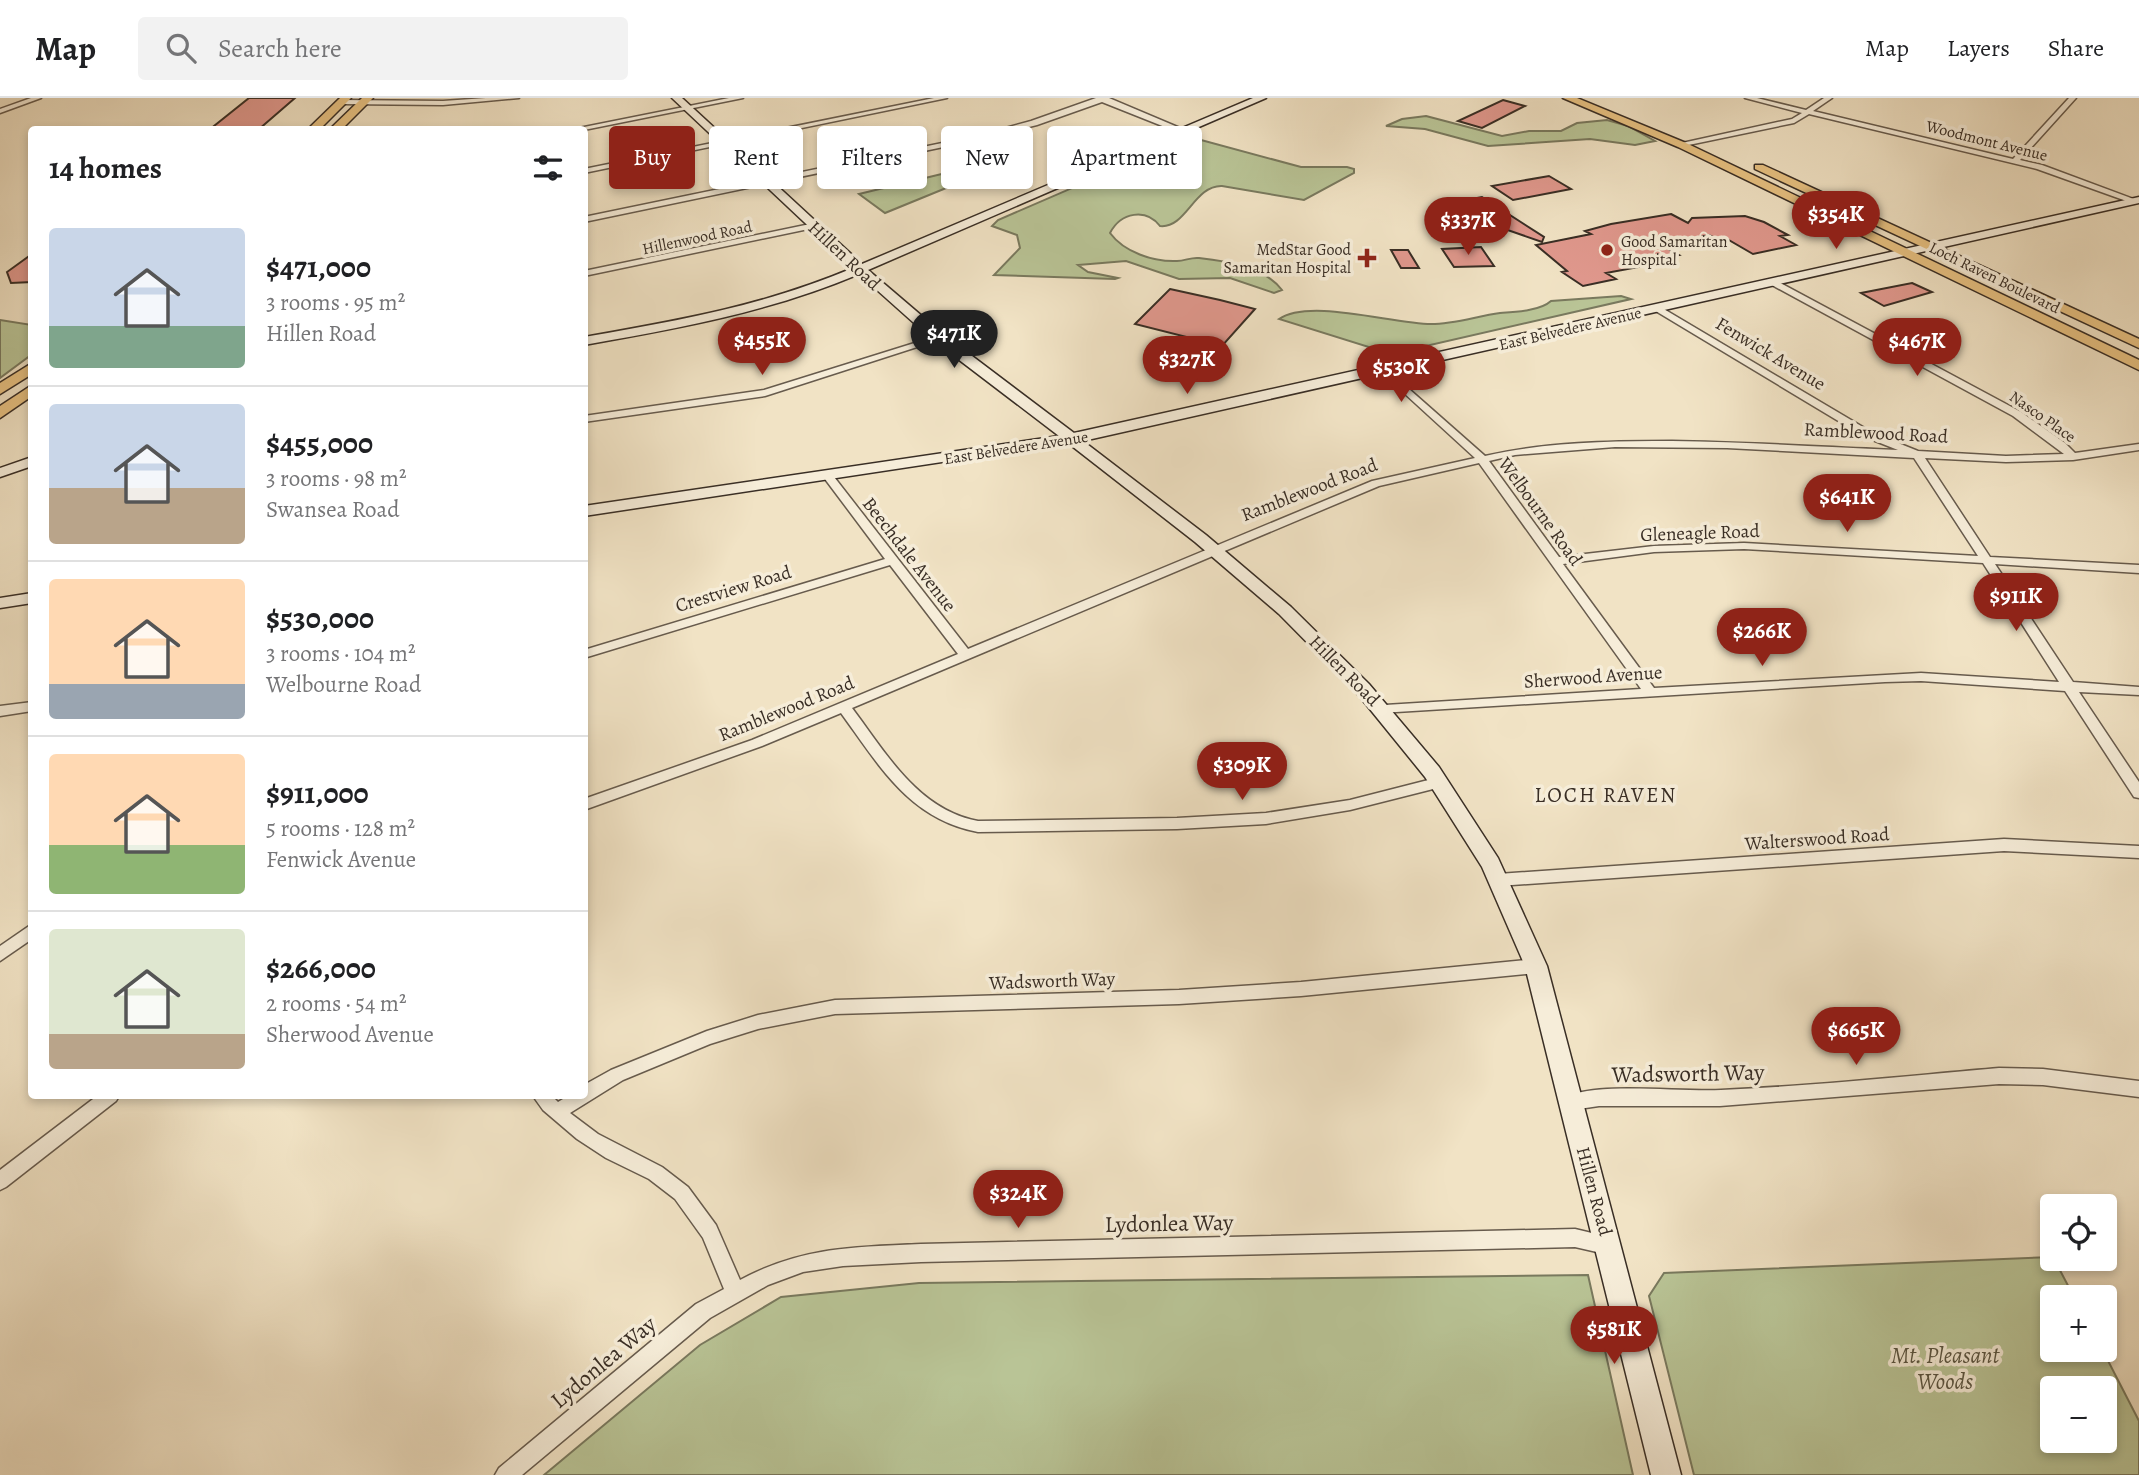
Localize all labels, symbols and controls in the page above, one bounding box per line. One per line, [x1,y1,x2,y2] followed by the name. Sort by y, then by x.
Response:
[138,17,628,80] search box
[35,26,96,71] text: Map
[162,29,200,67] icon: search
[218,31,342,66] text: Search here
[1865,32,1909,64] text: Map
[1947,32,2010,64] text: Layers
[2048,32,2104,64] text: Share
[1923,115,2050,167] street label: Woodmont Avenue
[609,126,695,189] chip: Buy
[709,126,803,189] chip: Rent
[817,126,927,189] chip: Filters
[941,126,1033,189] chip: New
[1047,126,1202,189] chip: Apartment
[49,148,162,188] text: 14 homes
[529,149,567,187] icon: filters
[1787,192,1885,251] pin: $354K
[1419,198,1517,257] pin: $337K
[1808,198,1864,229] text: $354K
[1440,204,1496,235] text: $337K
[802,215,887,297] street label: Hillen Road
[640,216,755,260] street label: Hillenwood Road
[1621,231,1728,271] place label: Good Samaritan Hospital
[1925,237,2064,319] street label: Loch Raven Boulevard
[1224,239,1351,279] place label: MedStar Good Samaritan Hospital
[1599,242,1615,258] marker: Good Samaritan Hospital
[266,247,371,287] text: $471,000
[1357,248,1377,268] marker: MedStar Good Samaritan Hospital
[105,256,189,340] icon: home
[266,287,405,318] text: 3 rooms · 95 m²
[1497,302,1644,356] street label: East Belvedere Avenue
[905,310,1003,370] pin: $471K
[1711,311,1830,397] street label: Fenwick Avenue
[713,317,811,377] pin: $455K
[927,317,981,348] text: $471K
[266,318,376,349] text: Hillen Road
[1868,318,1966,378] pin: $467K
[734,324,790,355] text: $455K
[1888,325,1946,356] text: $467K
[1138,336,1236,396] pin: $327K
[1159,343,1215,374] text: $327K
[1352,344,1450,404] pin: $530K
[1372,351,1430,382] text: $530K
[2005,386,2080,448] street label: Nasco Place
[1803,416,1949,450] street label: Ramblewood Road
[266,423,373,463] text: $455,000
[942,426,1090,470] street label: East Belvedere Avenue
[105,432,189,516] icon: home
[1491,451,1589,572] street label: Welbourne Road
[1237,452,1382,528] street label: Ramblewood Road
[266,463,407,494] text: 3 rooms · 98 m²
[1798,474,1896,534] pin: $641K
[1819,481,1875,512] text: $641K
[856,492,962,617] street label: Beechdale Avenue
[266,494,400,525] text: Swansea Road
[1640,518,1761,548] street label: Gleneagle Road
[672,559,795,619] street label: Crestview Road
[1967,574,2065,633] pin: $911K
[1990,580,2042,611] text: $911K
[266,598,374,638] text: $530,000
[105,607,189,691] icon: home
[1713,608,1811,668] pin: $266K
[1733,615,1791,646] text: $266K
[1303,629,1386,713] street label: Hillen Road
[266,638,415,669] text: 3 rooms · 104 m²
[1523,659,1663,695] street label: Sherwood Avenue
[266,669,421,700] text: Welbourne Road
[715,670,859,748] street label: Ramblewood Road
[1193,742,1291,802] pin: $309K
[1213,749,1271,780] text: $309K
[266,773,369,813] text: $911,000
[1535,781,1677,809] district label: LOCH RAVEN
[105,782,189,866] icon: home
[266,813,415,844] text: 5 rooms · 128 m²
[1743,821,1891,857] street label: Walterswood Road
[266,844,416,875] text: Fenwick Avenue
[266,948,376,988] text: $266,000
[105,957,189,1041] icon: home
[988,966,1116,996] street label: Wadsworth Way
[266,988,407,1019] text: 2 rooms · 54 m²
[1807,1007,1905,1067] pin: $665K
[1827,1014,1885,1045] text: $665K
[266,1019,434,1050] text: Sherwood Avenue
[1610,1057,1765,1090] street label: Wadsworth Way
[1570,1144,1619,1239] street label: Hillen Road
[969,1170,1067,1230] pin: $324K
[989,1177,1047,1208] text: $324K
[2040,1194,2117,1453] map controls
[2040,1194,2117,1271] button: locate
[1104,1207,1235,1240] street label: Lydonlea Way
[2040,1285,2117,1362] button: +
[1565,1306,1663,1366] pin: $581K
[544,1309,663,1416] street label: Lydonlea Way
[1587,1313,1641,1344] text: $581K
[1891,1340,2001,1397] park label: Mt. Pleasant Woods
[2040,1376,2117,1453] button: −

